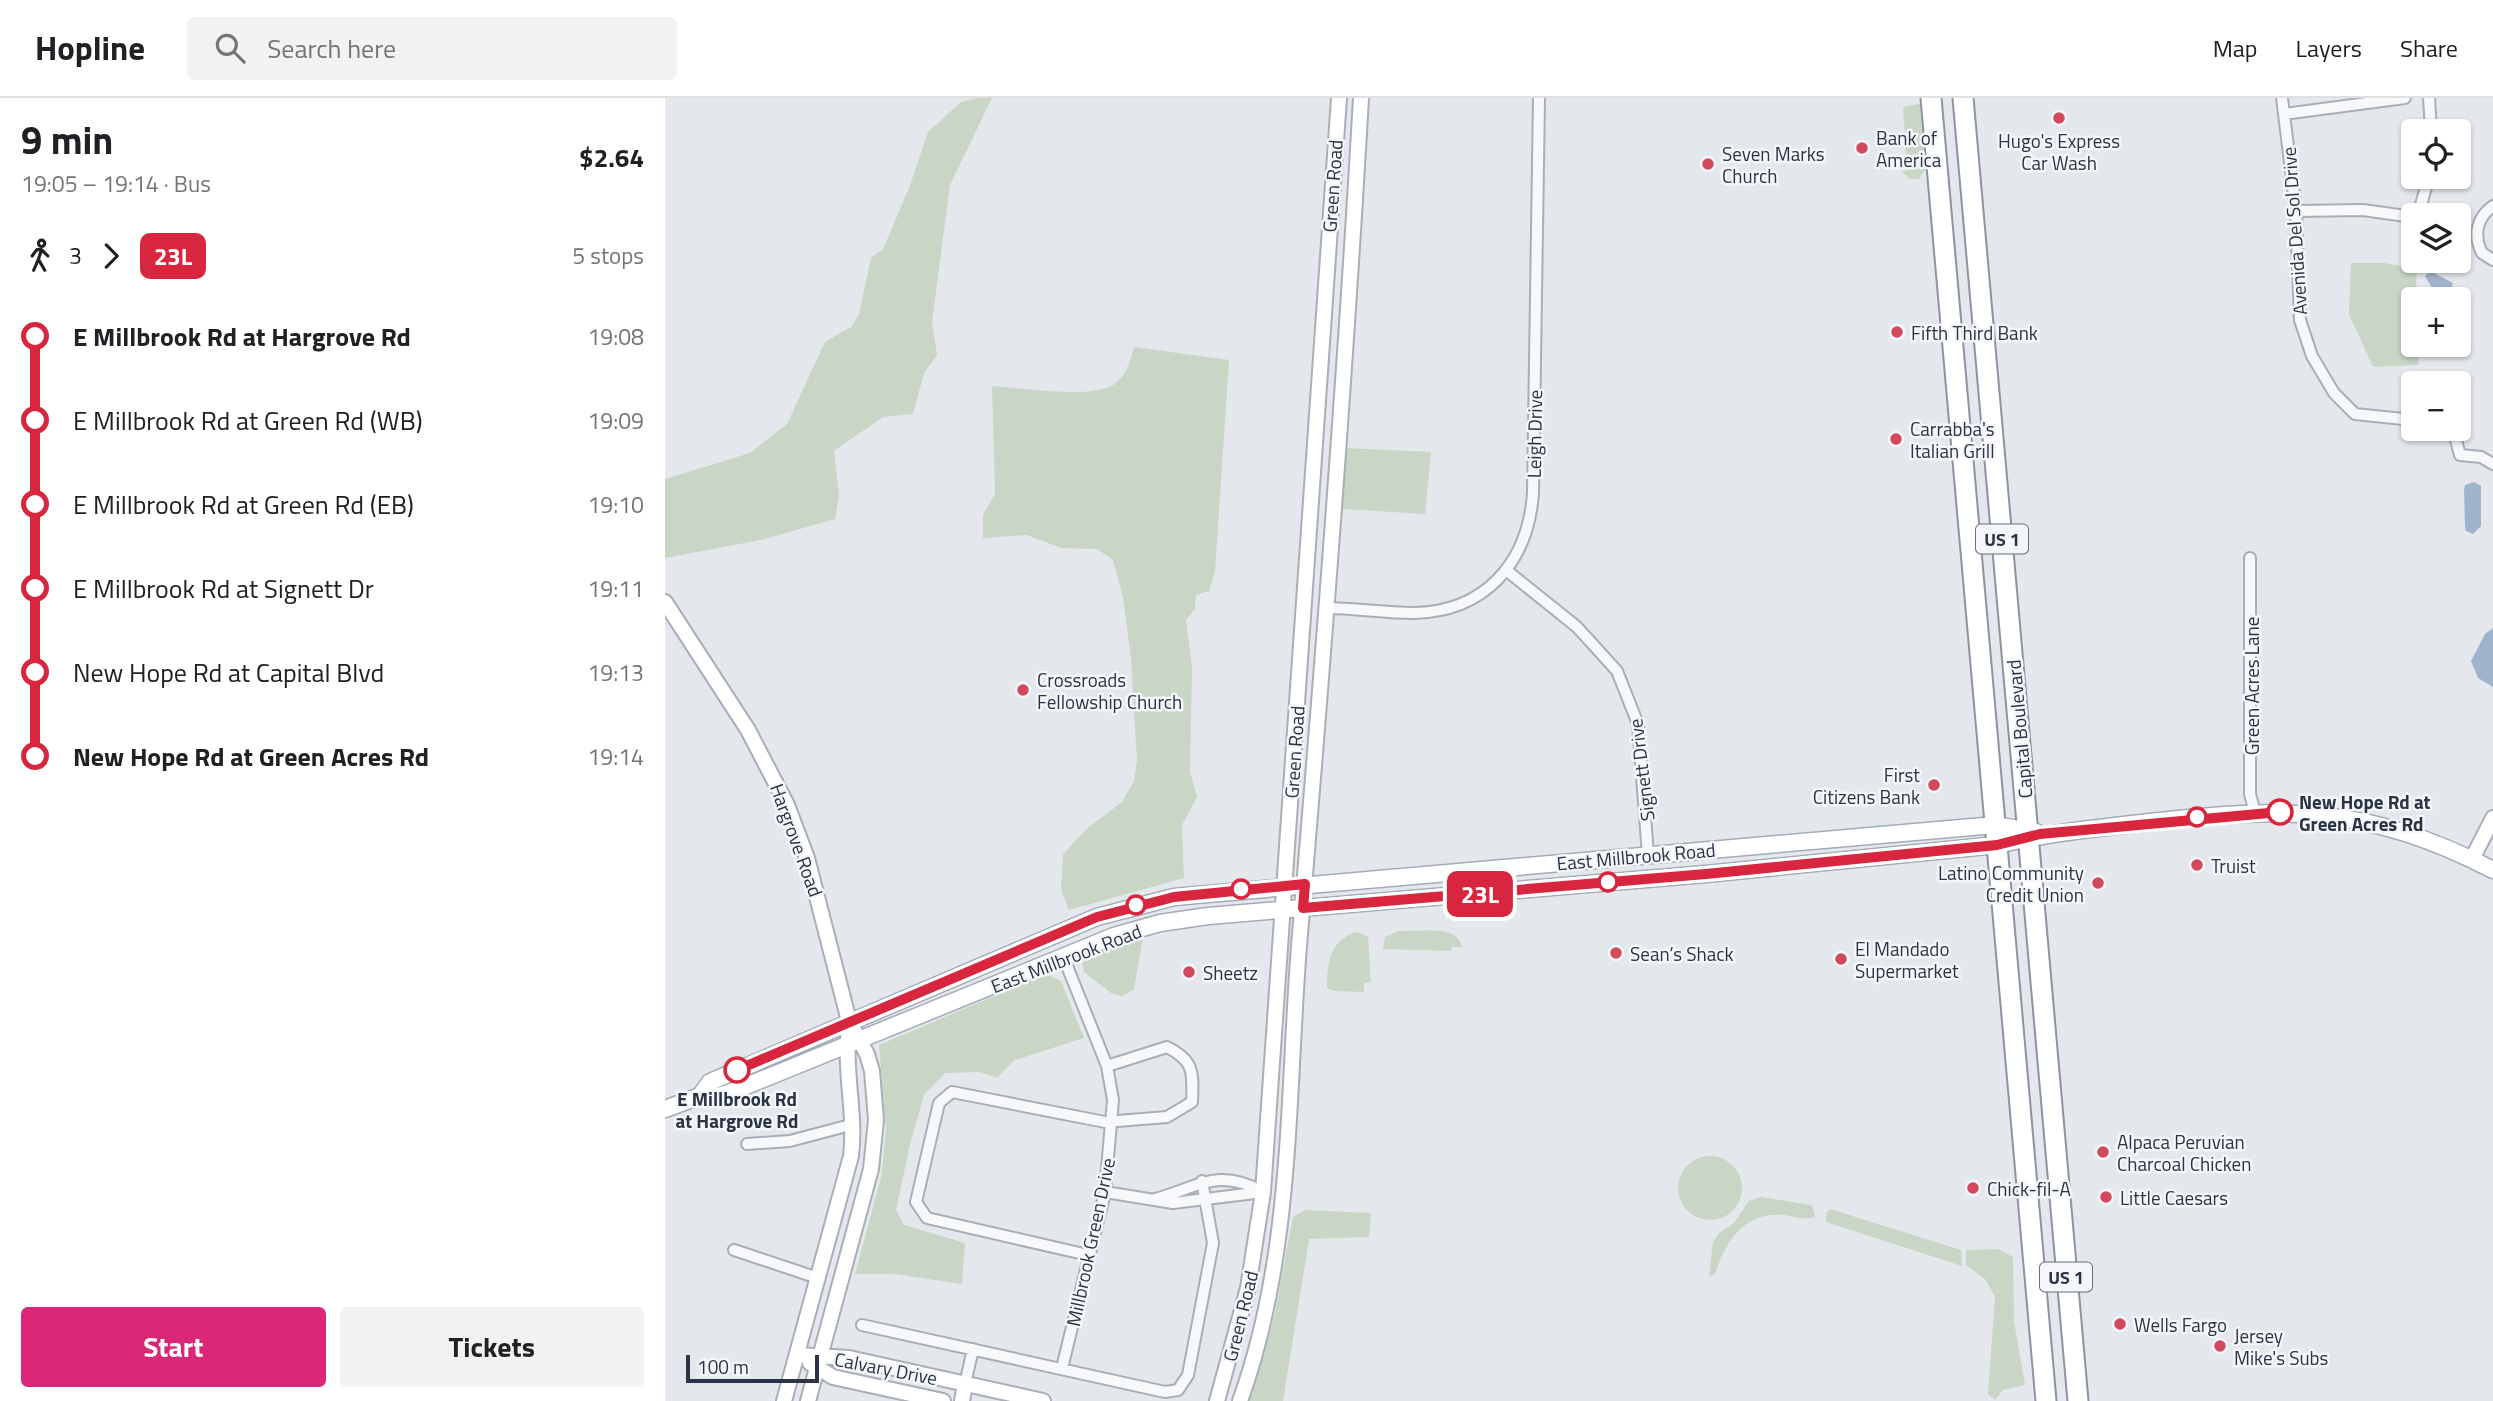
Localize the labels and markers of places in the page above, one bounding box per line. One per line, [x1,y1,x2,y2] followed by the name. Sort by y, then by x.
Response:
[2051,110,2067,126] marker: Hugo's Express Car Wash
[1876,123,1942,174] place label: Bank of America
[1998,126,2120,177] place label: Hugo's Express Car Wash
[1722,139,1825,190] place label: Seven Marks Church
[1854,140,1870,156] marker: Bank of America
[1700,156,1716,172] marker: Seven Marks Church
[1911,318,2038,347] place label: Fifth Third Bank
[1889,324,1905,340] marker: Fifth Third Bank
[1910,414,1995,465] place label: Carrabba's Italian Grill
[1888,431,1904,447] marker: Carrabba's Italian Grill
[1037,665,1182,716] place label: Crossroads Fellowship Church
[1015,682,1031,698] marker: Crossroads Fellowship Church
[1813,760,1920,811] place label: First Citizens Bank
[1926,777,1942,793] marker: First Citizens Bank
[2299,787,2431,838] place label: New Hope Rd at Green Acres Rd
[2267,799,2293,825] marker: New Hope Rd at Green Acres Rd
[2187,807,2207,827] unlabelled marker
[2211,851,2256,880] place label: Truist
[2189,857,2205,873] marker: Truist
[1938,858,2084,909] place label: Latino Community Credit Union
[1598,872,1618,892] unlabelled marker
[2090,875,2106,891] marker: Latino Community Credit Union
[1231,879,1251,899] unlabelled marker
[1126,895,1146,915] unlabelled marker
[1855,934,1959,985] place label: El Mandado Supermarket
[1630,939,1734,968] place label: Sean’s Shack
[1608,945,1624,961] marker: Sean’s Shack
[1833,951,1849,967] marker: El Mandado Supermarket
[1203,958,1258,987] place label: Sheetz
[1181,964,1197,980] marker: Sheetz
[724,1057,750,1083] marker: E Millbrook Rd at Hargrove Rd
[676,1084,798,1135] place label: E Millbrook Rd at Hargrove Rd
[2117,1127,2251,1178] place label: Alpaca Peruvian Charcoal Chicken
[2095,1144,2111,1160] marker: Alpaca Peruvian Charcoal Chicken
[1987,1174,2071,1203] place label: Chick-fil-A
[1965,1180,1981,1196] marker: Chick-fil-A
[2120,1183,2228,1212] place label: Little Caesars
[2098,1189,2114,1205] marker: Little Caesars
[2134,1310,2227,1339] place label: Wells Fargo
[2112,1316,2128,1332] marker: Wells Fargo
[2234,1321,2329,1372] place label: Jersey Mike's Subs
[2212,1338,2228,1354] marker: Jersey Mike's Subs

